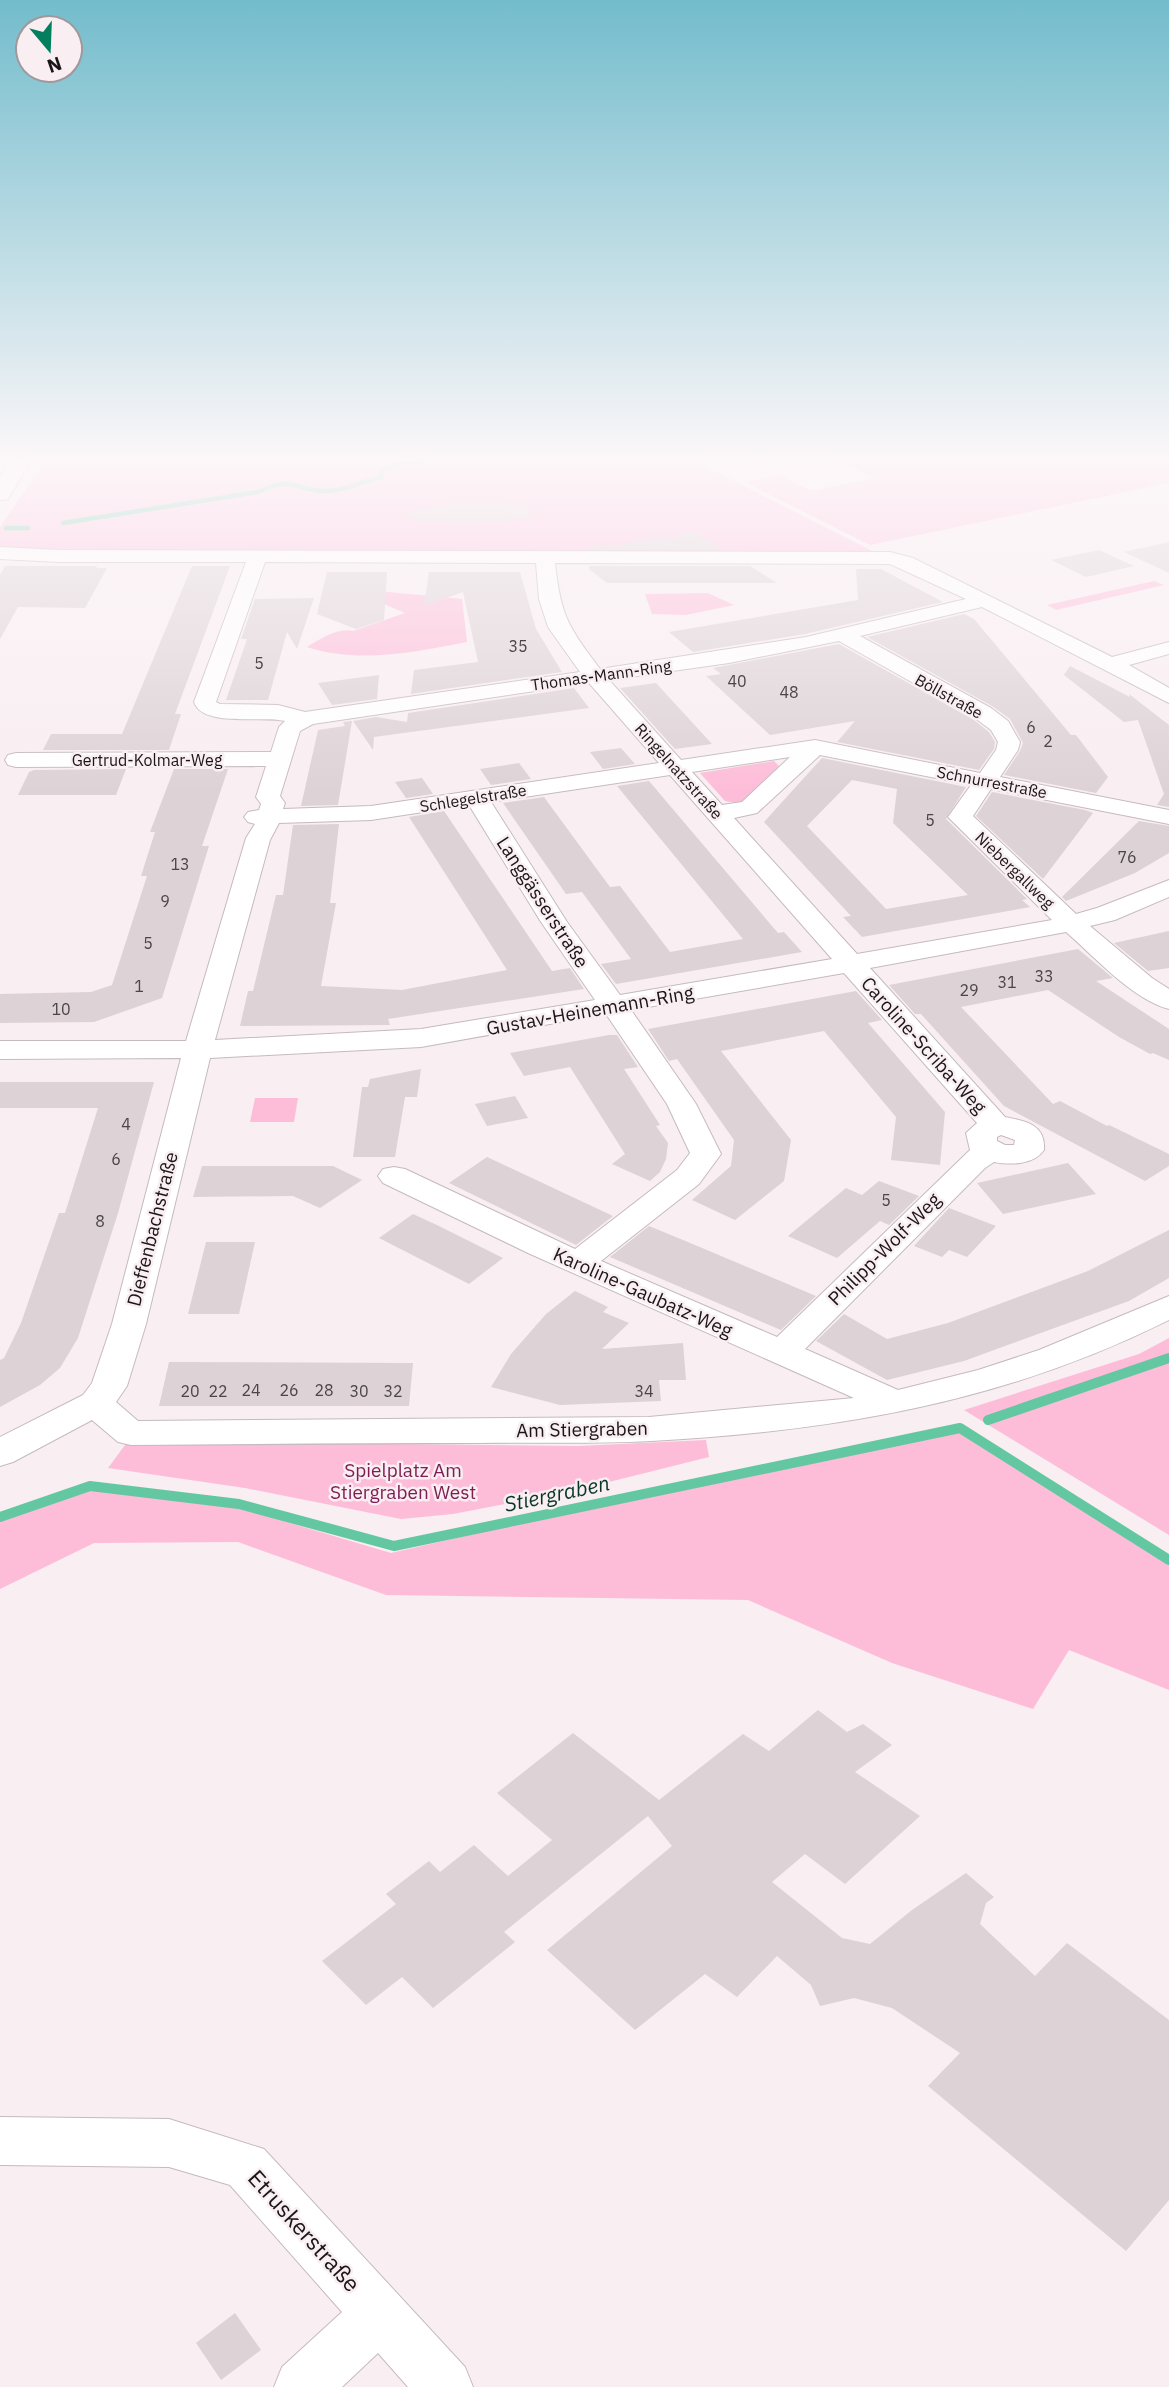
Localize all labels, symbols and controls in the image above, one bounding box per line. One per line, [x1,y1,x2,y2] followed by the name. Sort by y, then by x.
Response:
[14,14,84,84] north arrow
[44,51,65,79] text: N
[508,636,528,656] house number: 35
[254,653,264,673] house number: 5
[529,655,673,695] street label: Thomas-Mann-Ring
[911,669,987,723] street label: Böllstraße
[727,671,747,691] house number: 40
[779,682,799,702] house number: 48
[1026,717,1036,737] house number: 6
[631,719,727,823] street label: Ringelnatzstraße
[1043,731,1053,751] house number: 2
[72,750,223,770] street label: Gertrud-Kolmar-Weg
[935,762,1049,803] street label: Schnurrestraße
[418,780,528,816] street label: Schlegelstraße
[925,810,935,830] house number: 5
[971,827,1059,913] street label: Niebergallweg
[492,832,594,972] street label: Langgässerstraße
[1117,847,1137,867] house number: 76
[170,854,190,874] house number: 13
[160,891,170,911] house number: 9
[143,933,153,953] house number: 5
[1034,966,1054,986] house number: 33
[856,972,992,1118] street label: Caroline-Scriba-Weg
[997,972,1017,992] house number: 31
[134,976,144,996] house number: 1
[485,980,695,1040] street label: Gustav-Heinemann-Ring
[959,980,979,1000] house number: 29
[51,999,71,1019] house number: 10
[121,1114,131,1134] house number: 4
[111,1149,121,1169] house number: 6
[121,1149,183,1309] street label: Dieffenbachstraße
[823,1188,945,1310] street label: Philipp-Wolf-Weg
[881,1190,891,1210] house number: 5
[95,1211,105,1231] house number: 8
[550,1242,736,1342] street label: Karoline-Gaubatz-Weg
[241,1380,261,1400] house number: 24
[279,1380,299,1400] house number: 26
[314,1380,334,1400] house number: 28
[180,1381,200,1401] house number: 20
[208,1381,228,1401] house number: 22
[349,1381,369,1401] house number: 30
[383,1381,403,1401] house number: 32
[634,1381,654,1401] house number: 34
[516,1416,648,1442] street label: Am Stiergraben
[330,1458,476,1504] park label: Spielplatz Am Stiergraben West
[501,1468,612,1518] water label: Stiergraben
[242,2163,367,2298] street label: Etruskerstraße

